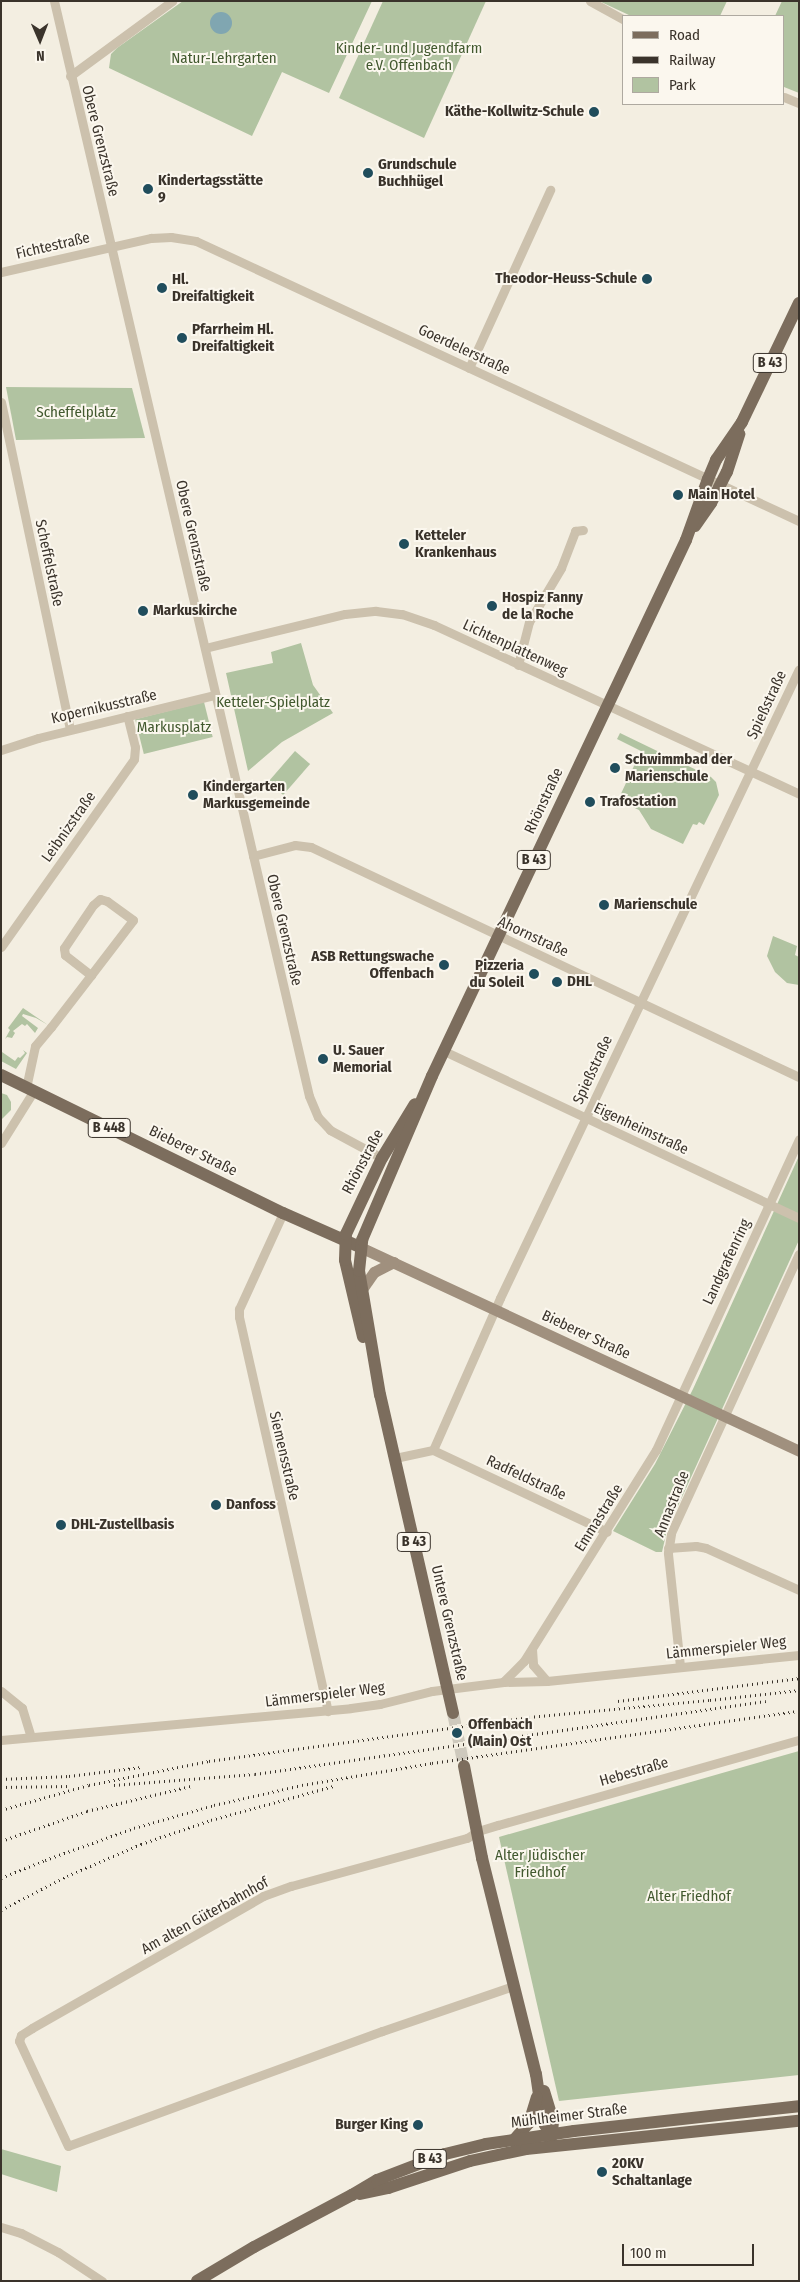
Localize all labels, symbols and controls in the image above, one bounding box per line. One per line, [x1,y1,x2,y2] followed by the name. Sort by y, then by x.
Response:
[15,15,65,65] north arrow
[622,15,785,105] legend
[669,26,700,44] text: Road
[336,39,482,74] park label: Kinder- und Jugendfarm e.V. Offenbach
[36,47,45,64] text: N
[171,50,277,68] park label: Natur-Lehrgarten
[669,51,716,69] text: Railway
[669,76,696,94] text: Park
[77,84,123,198] street label: Obere Grenzstraße
[445,103,584,121] place label: Käthe-Kollwitz-Schule
[588,106,600,118] marker: Käthe-Kollwitz-Schule
[378,155,457,190] place label: Grundschule Buchhügel
[362,167,374,179] marker: Grundschule Buchhügel
[158,171,263,206] place label: Kindertagsstätte 9
[142,183,154,195] marker: Kindertagsstätte 9
[14,229,92,263] street label: Fichtestraße
[172,270,254,305] place label: Hl. Dreifaltigkeit
[495,270,637,288] place label: Theodor-Heuss-Schule
[641,273,653,285] marker: Theodor-Heuss-Schule
[156,282,168,294] marker: Hl. Dreifaltigkeit
[192,320,274,355] place label: Pfarrheim Hl. Dreifaltigkeit
[415,321,513,379] street label: Goerdelerstraße
[176,332,188,344] marker: Pfarrheim Hl. Dreifaltigkeit
[752,352,788,374] road number: B 43
[36,404,116,422] park label: Scheffelplatz
[171,478,215,594] street label: Obere Grenzstraße
[688,486,755,504] place label: Main Hotel
[672,489,684,501] marker: Main Hotel
[31,518,67,608] street label: Scheffelstraße
[415,526,497,561] place label: Ketteler Krankenhaus
[397,537,411,551] marker: Ketteler Krankenhaus
[502,588,583,623] place label: Hospiz Fanny de la Roche
[486,600,498,612] marker: Hospiz Fanny de la Roche
[153,602,237,620] place label: Markuskirche
[137,605,149,617] marker: Markuskirche
[460,616,570,680] street label: Lichtenplattenweg
[743,668,791,742] street label: Spießstraße
[49,686,159,728] street label: Kopernikusstraße
[216,694,330,712] park label: Ketteler-Spielplatz
[137,719,211,737] park label: Markusplatz
[625,750,732,785] place label: Schwimmbad der Marienschule
[609,762,621,774] marker: Schwimmbad der Marienschule
[521,765,567,837] street label: Rhönstraße
[203,777,310,812] place label: Kindergarten Markusgemeinde
[38,788,100,866] street label: Leibnizstraße
[187,789,199,801] marker: Kindergarten Markusgemeinde
[600,793,676,811] place label: Trafostation
[584,796,596,808] marker: Trafostation
[516,848,552,872] road number: B 43
[262,872,306,988] street label: Obere Grenzstraße
[614,896,697,914] place label: Marienschule
[598,899,610,911] marker: Marienschule
[495,913,571,961] street label: Ahornstraße
[311,947,434,982] place label: ASB Rettungswache Offenbach
[470,956,524,991] place label: Pizzeria du Soleil
[438,959,450,971] marker: ASB Rettungswache Offenbach
[528,968,540,980] marker: Pizzeria du Soleil
[567,973,592,991] place label: DHL
[551,976,563,988] marker: DHL
[569,1033,617,1107] street label: Spießstraße
[333,1041,392,1076] place label: U. Sauer Memorial
[317,1053,329,1065] marker: U. Sauer Memorial
[591,1099,691,1159] street label: Eigenheimstraße
[86,1116,132,1140] road number: B 448
[146,1122,240,1180] street label: Bieberer Straße
[338,1127,388,1197] street label: Rhönstraße
[699,1216,755,1308] street label: Landgrafenring
[539,1307,633,1363] street label: Bieberer Straße
[265,1410,303,1502] street label: Siemensstraße
[483,1452,569,1504] street label: Radfeldstraße
[651,1468,693,1540] street label: Annastraße
[571,1481,627,1555] street label: Emmastraße
[226,1496,276,1514] place label: Danfoss
[210,1499,222,1511] marker: Danfoss
[71,1516,174,1534] place label: DHL-Zustellbasis
[55,1519,67,1531] marker: DHL-Zustellbasis
[396,1530,432,1554] road number: B 43
[427,1563,471,1683] street label: Untere Grenzstraße
[665,1633,787,1663] street label: Lämmerspieler Weg
[264,1679,386,1711] street label: Lämmerspieler Weg
[468,1715,533,1750] place label: Offenbach (Main) Ost
[450,1726,464,1740] marker: Offenbach (Main) Ost
[598,1754,670,1790] street label: Hebestraße
[495,1846,585,1881] park label: Alter Jüdischer Friedhof
[138,1874,272,1958] street label: Am alten Güterbahnhof
[647,1888,731,1906] park label: Alter Friedhof
[510,2100,628,2132] street label: Mühlheimer Straße
[335,2116,408,2134] place label: Burger King
[412,2119,424,2131] marker: Burger King
[412,2148,448,2170] road number: B 43
[612,2154,692,2189] place label: 20KV Schaltanlage
[596,2166,608,2178] marker: 20KV Schaltanlage
[625,2234,758,2266] scale bar
[630,2244,667,2262] text: 100 m

